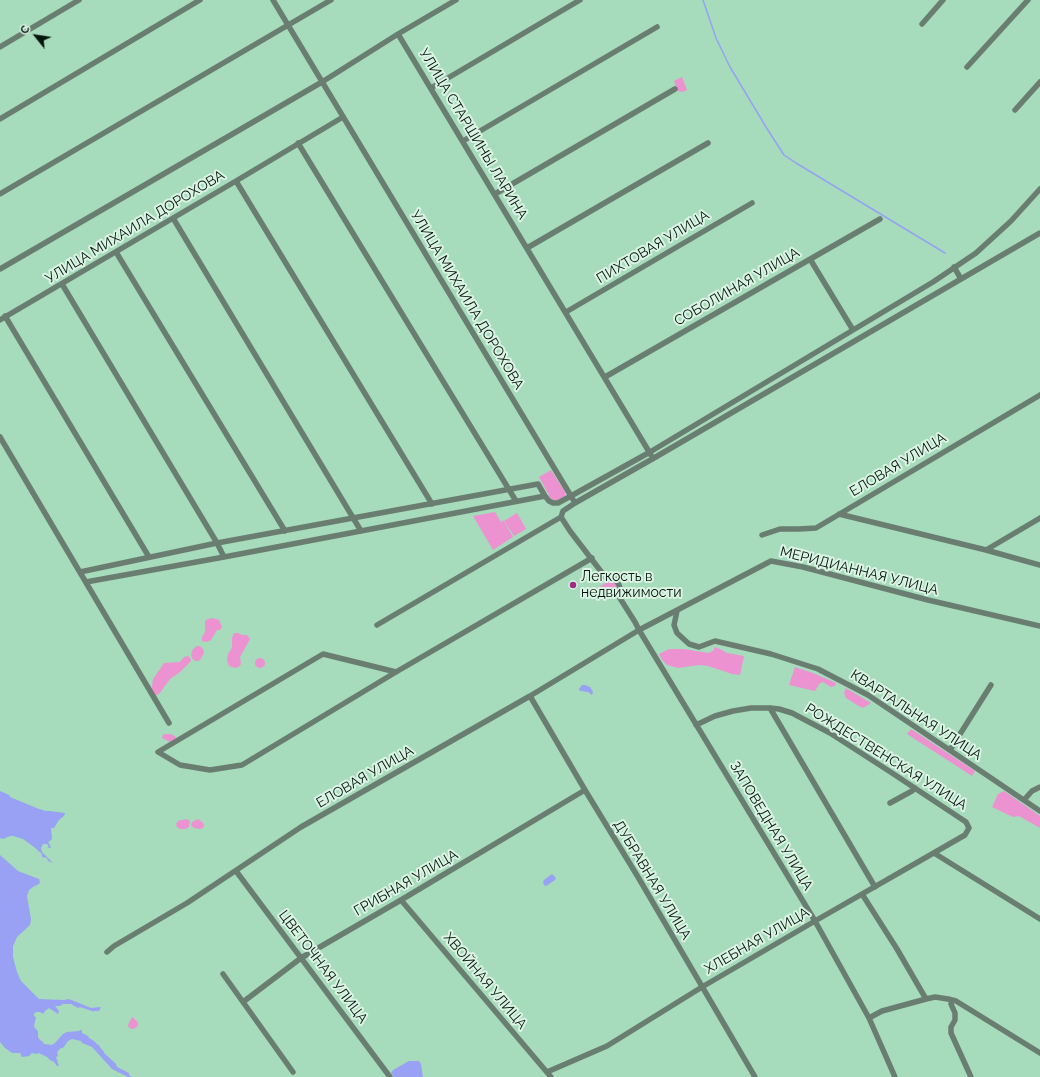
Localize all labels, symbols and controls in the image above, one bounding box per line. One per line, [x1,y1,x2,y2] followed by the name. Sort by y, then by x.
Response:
[16,16,56,56] north arrow
[18,23,33,36] text: С
[415,45,531,223] street label: УЛИЦА СТАРШИНЫ ЛАРИНА
[42,167,228,287] street label: УЛИЦА МИХАИЛА ДОРОХОВА
[407,207,527,393] street label: УЛИЦА МИХАИЛА ДОРОХОВА
[594,207,712,287] street label: ПИХТОВАЯ УЛИЦА
[671,244,803,330] street label: СОБОЛИНАЯ УЛИЦА
[847,430,949,500] street label: ЕЛОВАЯ УЛИЦА
[778,543,940,599] street label: МЕРИДИАННАЯ УЛИЦА
[581,569,681,602] place label: Легкость в недвижимости
[568,580,578,590] marker: Легкость в недвижимости
[847,666,985,764] street label: КВАРТАЛЬНАЯ УЛИЦА
[802,700,970,814] street label: РОЖДЕСТВЕНСКАЯ УЛИЦА
[313,742,417,812] street label: ЕЛОВАЯ УЛИЦА
[726,759,816,893] street label: ЗАПОВЕДНАЯ УЛИЦА
[610,817,694,943] street label: ДУБРАВНАЯ УЛИЦА
[351,846,461,920] street label: ГРИБНАЯ УЛИЦА
[702,904,812,978] street label: ХЛЕБНАЯ УЛИЦА
[275,907,371,1027] street label: ЦВЕТОЧНАЯ УЛИЦА
[440,929,530,1033] street label: ХВОЙНАЯ УЛИЦА

